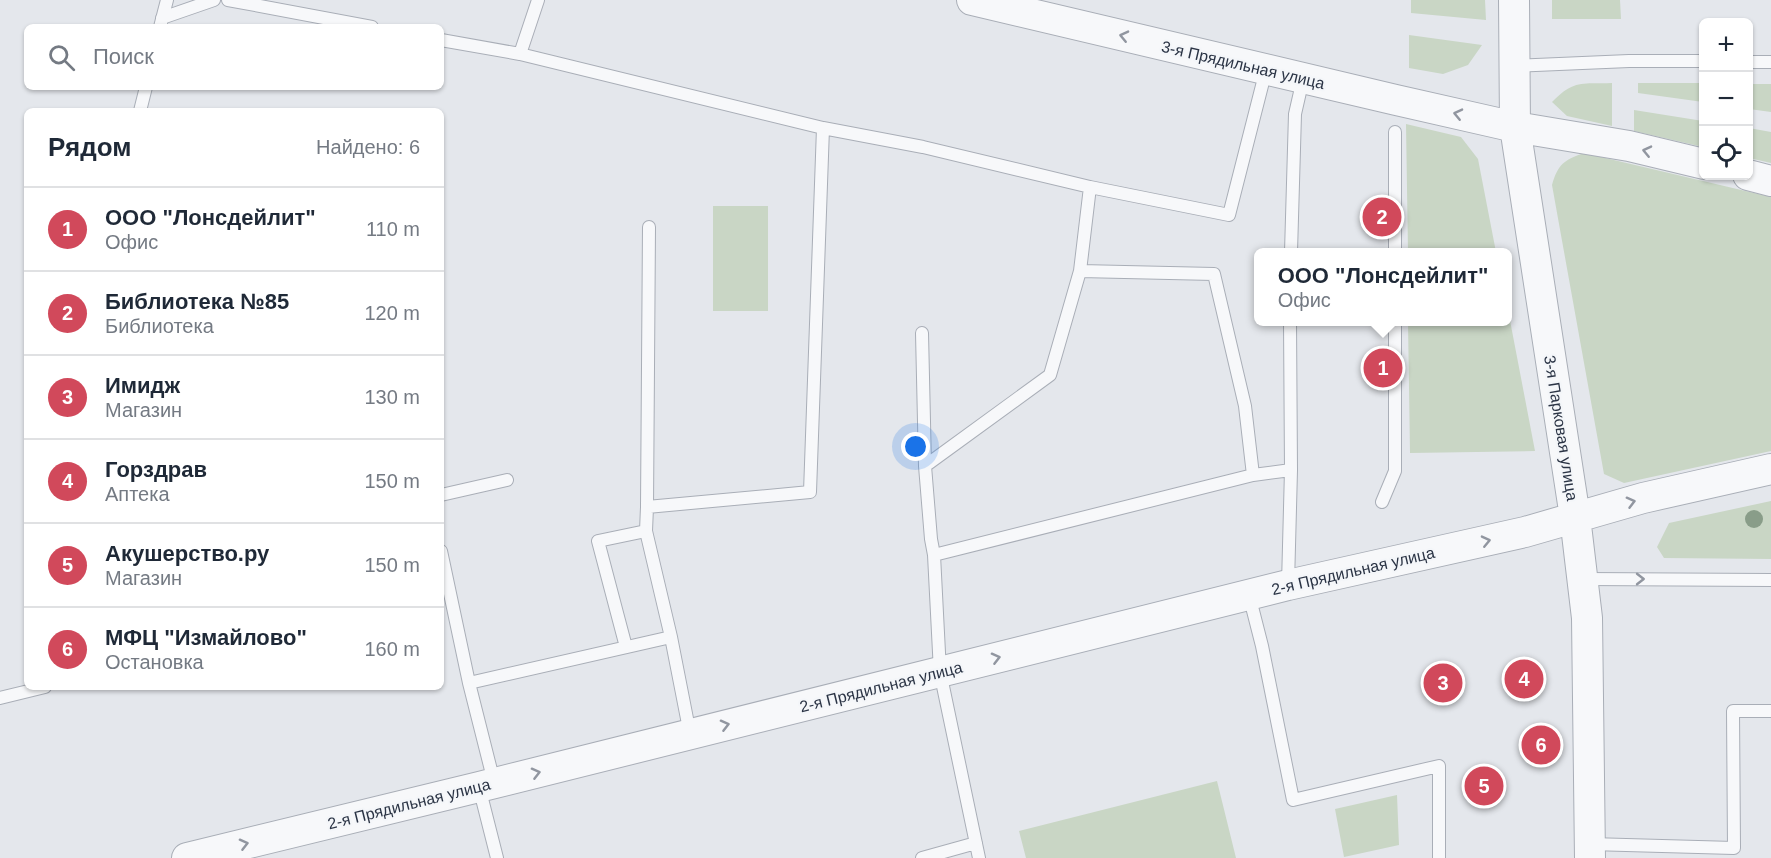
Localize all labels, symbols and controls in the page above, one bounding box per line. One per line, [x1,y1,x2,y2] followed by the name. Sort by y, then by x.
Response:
[1699,18,1753,180] map controls
[1699,18,1753,72] button: +
[24,24,444,90] search box
[1119,31,1129,44] one-way arrow
[1160,38,1326,92] street label: 3-я Прядильная улица
[45,41,78,74] icon: search
[93,44,154,69] text: Поиск
[1699,72,1753,126] button: −
[1453,108,1463,121] one-way arrow
[1699,126,1753,180] button: locate
[48,132,131,162] text: Рядом
[316,136,420,158] text: Найдено: 6
[1642,145,1652,158] one-way arrow
[1362,194,1402,240] pin: 2
[105,205,316,230] text: ООО "Лонсдейлит"
[62,218,73,240] text: 1
[366,218,420,240] text: 110 m
[105,231,158,253] text: Офис
[1254,248,1512,326] popup
[1278,263,1488,288] text: ООО "Лонсдейлит"
[105,289,289,314] text: Библиотека №85
[1278,289,1331,311] text: Офис
[62,302,73,324] text: 2
[364,302,420,324] text: 120 m
[105,315,214,337] text: Библиотека
[1364,346,1402,391] pin: 1
[1541,354,1581,502] street label: 3-я Парковая улица
[105,373,180,398] text: Имидж
[62,386,73,408] text: 3
[364,386,420,408] text: 130 m
[105,399,182,421] text: Магазин
[901,432,930,461] your location
[105,457,207,482] text: Горздрав
[62,470,73,492] text: 4
[364,470,420,492] text: 150 m
[105,483,170,505] text: Аптека
[1626,496,1636,509] one-way arrow
[1481,535,1491,548] one-way arrow
[105,541,269,566] text: Акушерство.ру
[1270,544,1436,598] street label: 2-я Прядильная улица
[62,554,73,576] text: 5
[364,554,420,576] text: 150 m
[105,567,182,589] text: Магазин
[1636,573,1645,585] one-way arrow
[105,625,307,650] text: МФЦ "Измайлово"
[62,638,73,660] text: 6
[364,638,420,660] text: 160 m
[105,651,204,673] text: Остановка
[990,653,1000,666] one-way arrow
[1504,656,1544,702] pin: 4
[798,659,964,715] street label: 2-я Прядильная улица
[1424,660,1462,706] pin: 3
[719,720,729,733] one-way arrow
[1522,722,1560,768] pin: 6
[1464,764,1504,808] pin: 5
[530,767,540,780] one-way arrow
[326,776,492,832] street label: 2-я Прядильная улица
[239,839,249,852] one-way arrow

